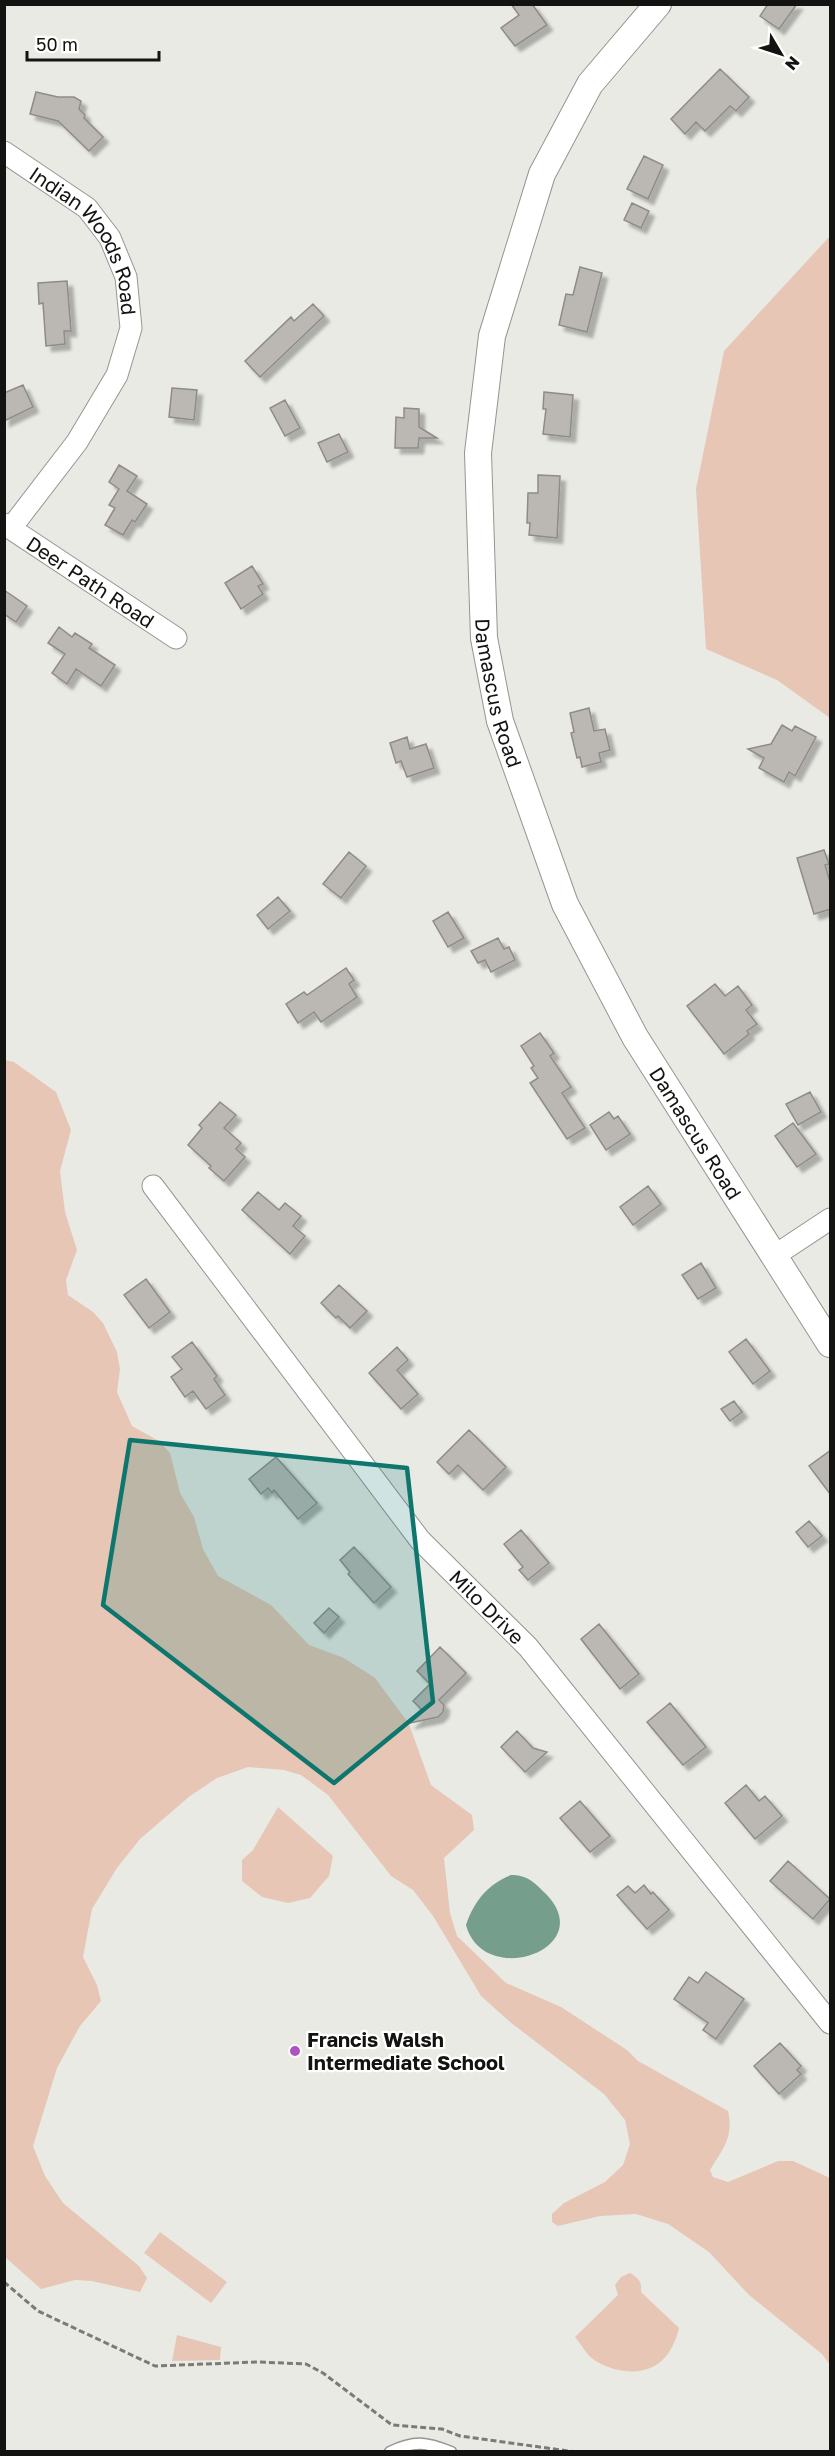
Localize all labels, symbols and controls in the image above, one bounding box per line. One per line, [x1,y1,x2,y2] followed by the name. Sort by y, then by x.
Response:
[27,24,159,62] scale bar
[751,24,811,84] north arrow
[36,33,78,55] text: 50 m
[781,52,804,74] text: N
[25,161,142,316] street label: Indian Woods Road
[22,530,159,632] street label: Deer Path Road
[471,618,527,771] street label: Damascus Road
[645,1062,747,1204] street label: Damascus Road
[445,1564,530,1649] street label: Milo Drive
[307,2027,505,2074] place label: Francis Walsh Intermediate School
[288,2044,302,2058] marker: Francis Walsh Intermediate School

